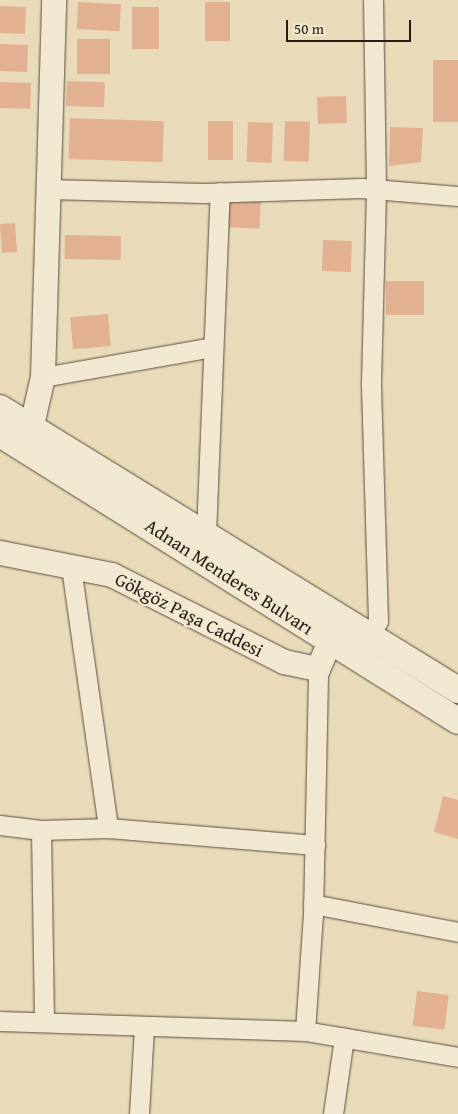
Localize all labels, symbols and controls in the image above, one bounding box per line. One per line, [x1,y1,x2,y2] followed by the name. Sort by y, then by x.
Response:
[288,10,413,42] scale bar
[294,18,324,39] text: 50 m
[141,514,317,640] street label: Adnan Menderes Bulvarı
[111,568,267,662] street label: Gökgöz Paşa Caddesi

